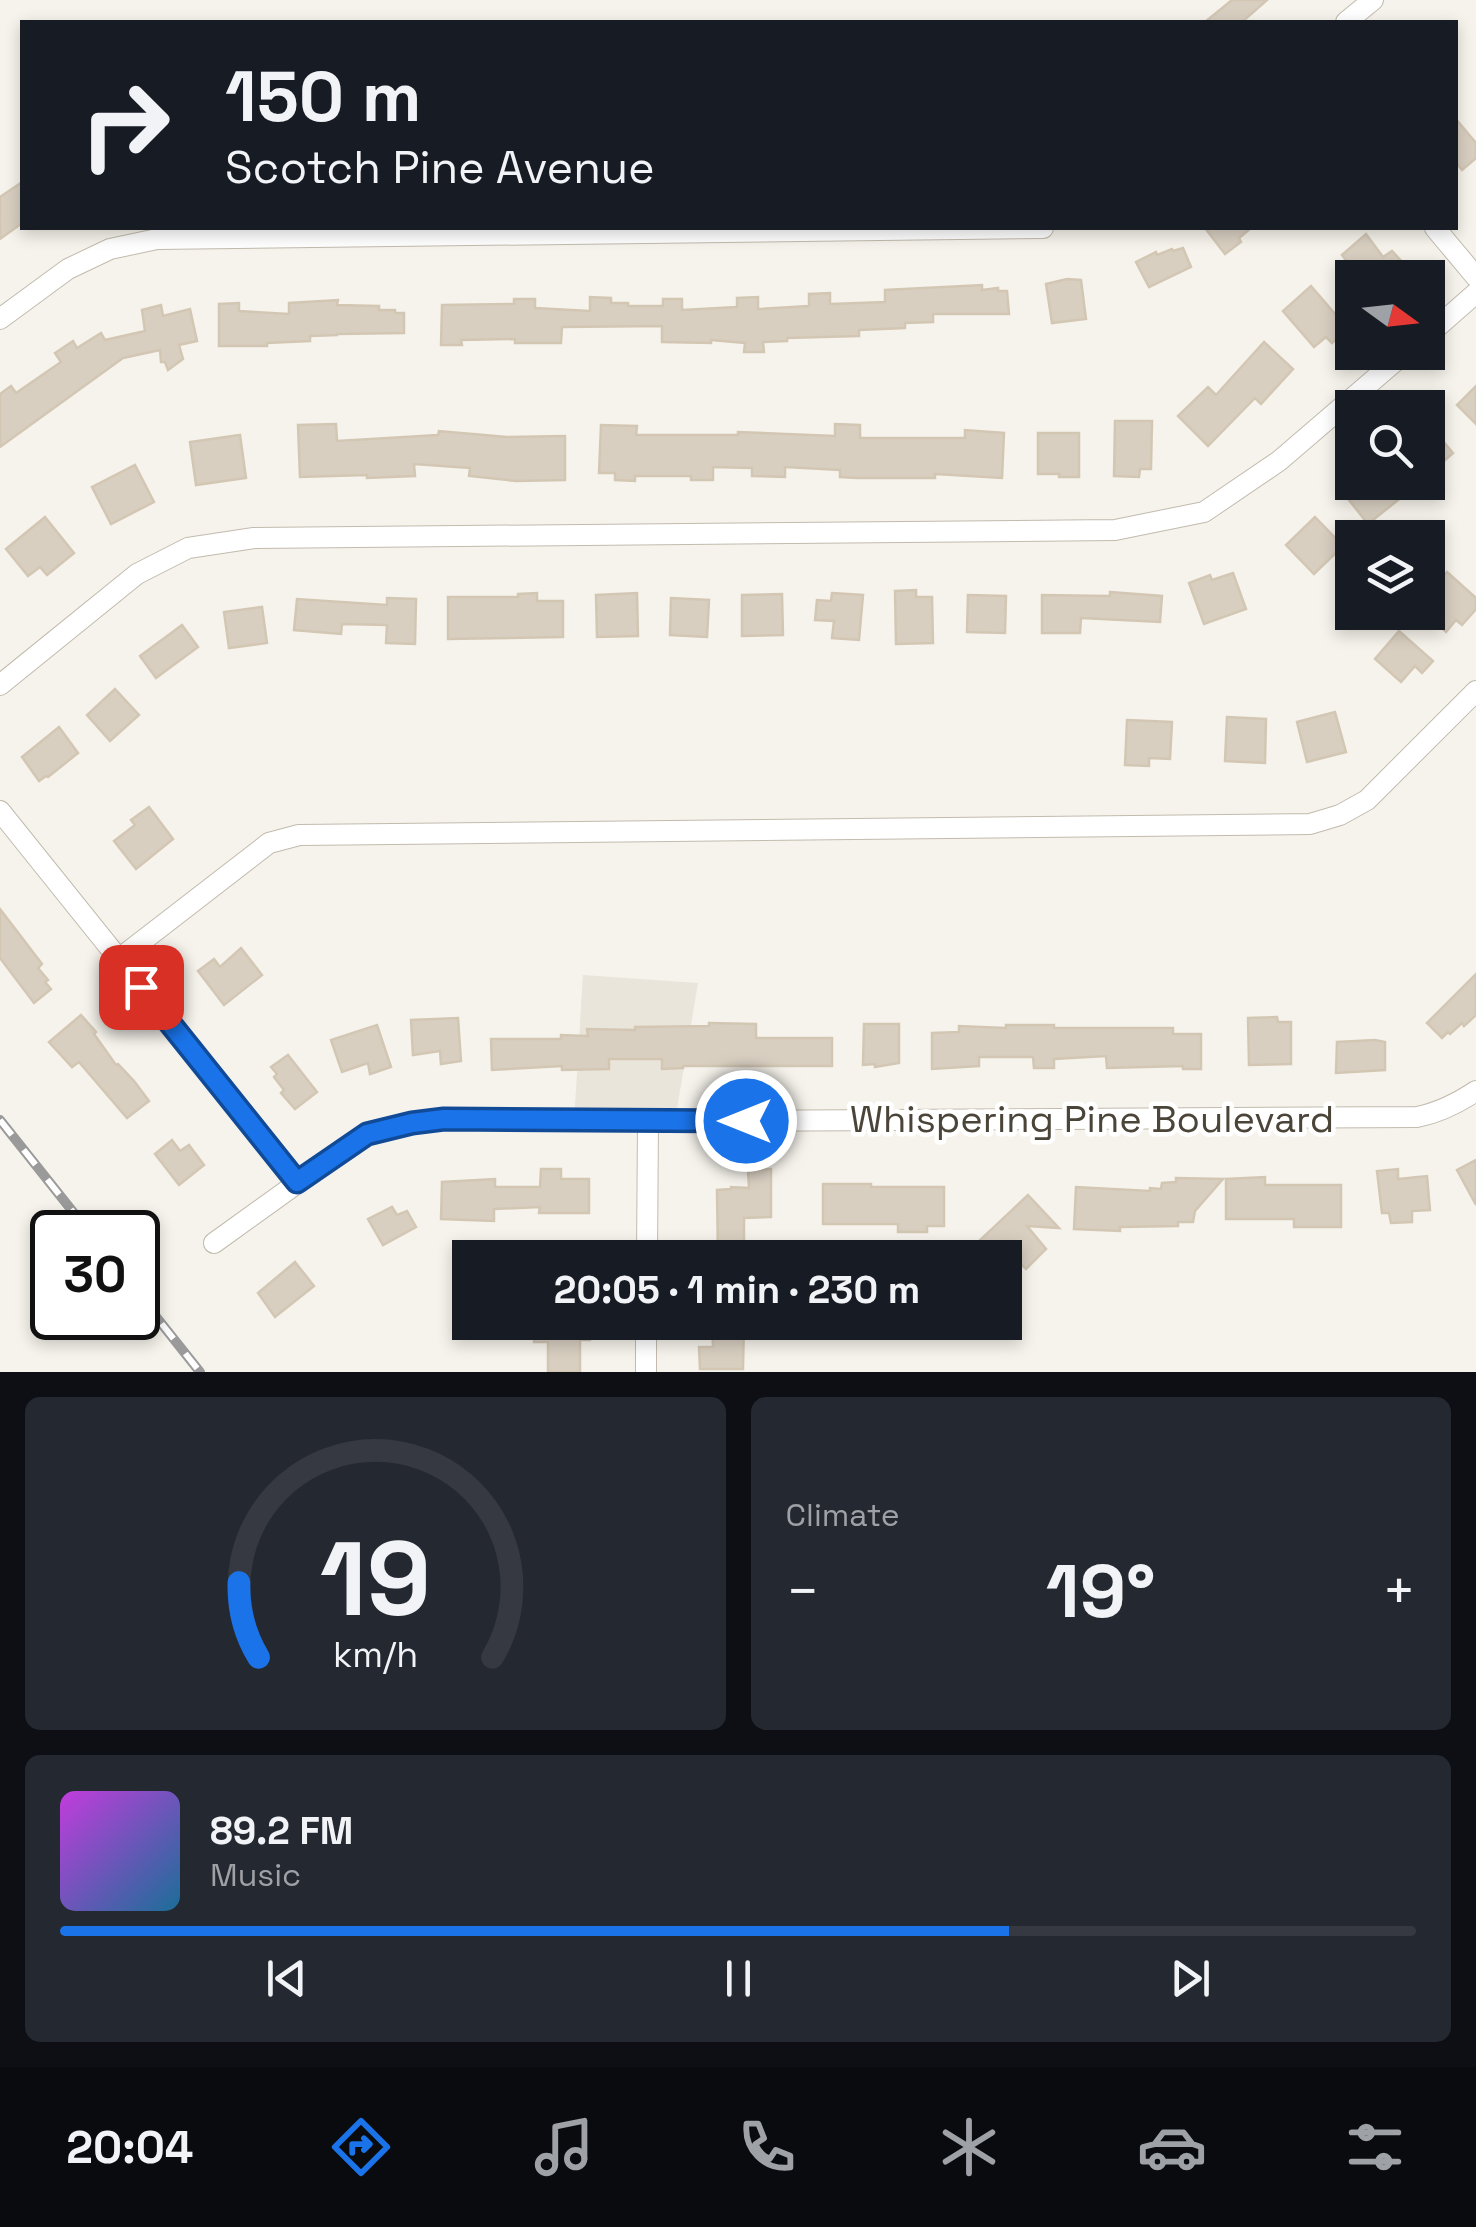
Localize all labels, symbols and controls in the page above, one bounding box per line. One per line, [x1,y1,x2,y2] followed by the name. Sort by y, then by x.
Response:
[225,52,422,141] text: 150 m
[60,60,190,190] icon: right
[225,139,655,196] text: Scotch Pine Avenue
[1335,260,1445,370] north arrow
[1335,260,1445,630] map controls
[1335,390,1445,500] button: search
[1335,520,1445,630] button: layers
[99,945,184,1030] pin
[114,960,169,1015] icon: arrive
[694,1069,798,1173] position arrow
[850,1095,1334,1143] street label: Whispering Pine Boulevard
[30,1210,160,1340] speed limit sign: 30
[554,1266,920,1314] text: 20:05 · 1 min · 230 m
[786,1495,900,1535] text: Climate
[320,1513,431,1645] text: 19
[1046,1543,1156,1639] text: 19°
[786,1556,820,1626] text: −
[1382,1556,1416,1626] text: +
[333,1632,418,1677] text: km/h
[210,1807,353,1855] text: 89.2 FM
[210,1855,301,1895] text: Music
[259,1951,314,2006] icon: previous
[711,1951,766,2006] icon: pause
[1163,1951,1218,2006] icon: next
[326,2112,396,2182] icon: directions
[529,2112,599,2182] icon: music
[732,2112,802,2182] icon: phone
[934,2112,1004,2182] icon: climate
[1137,2112,1207,2182] icon: car
[1340,2112,1410,2182] icon: filters
[66,2119,193,2176] text: 20:04

